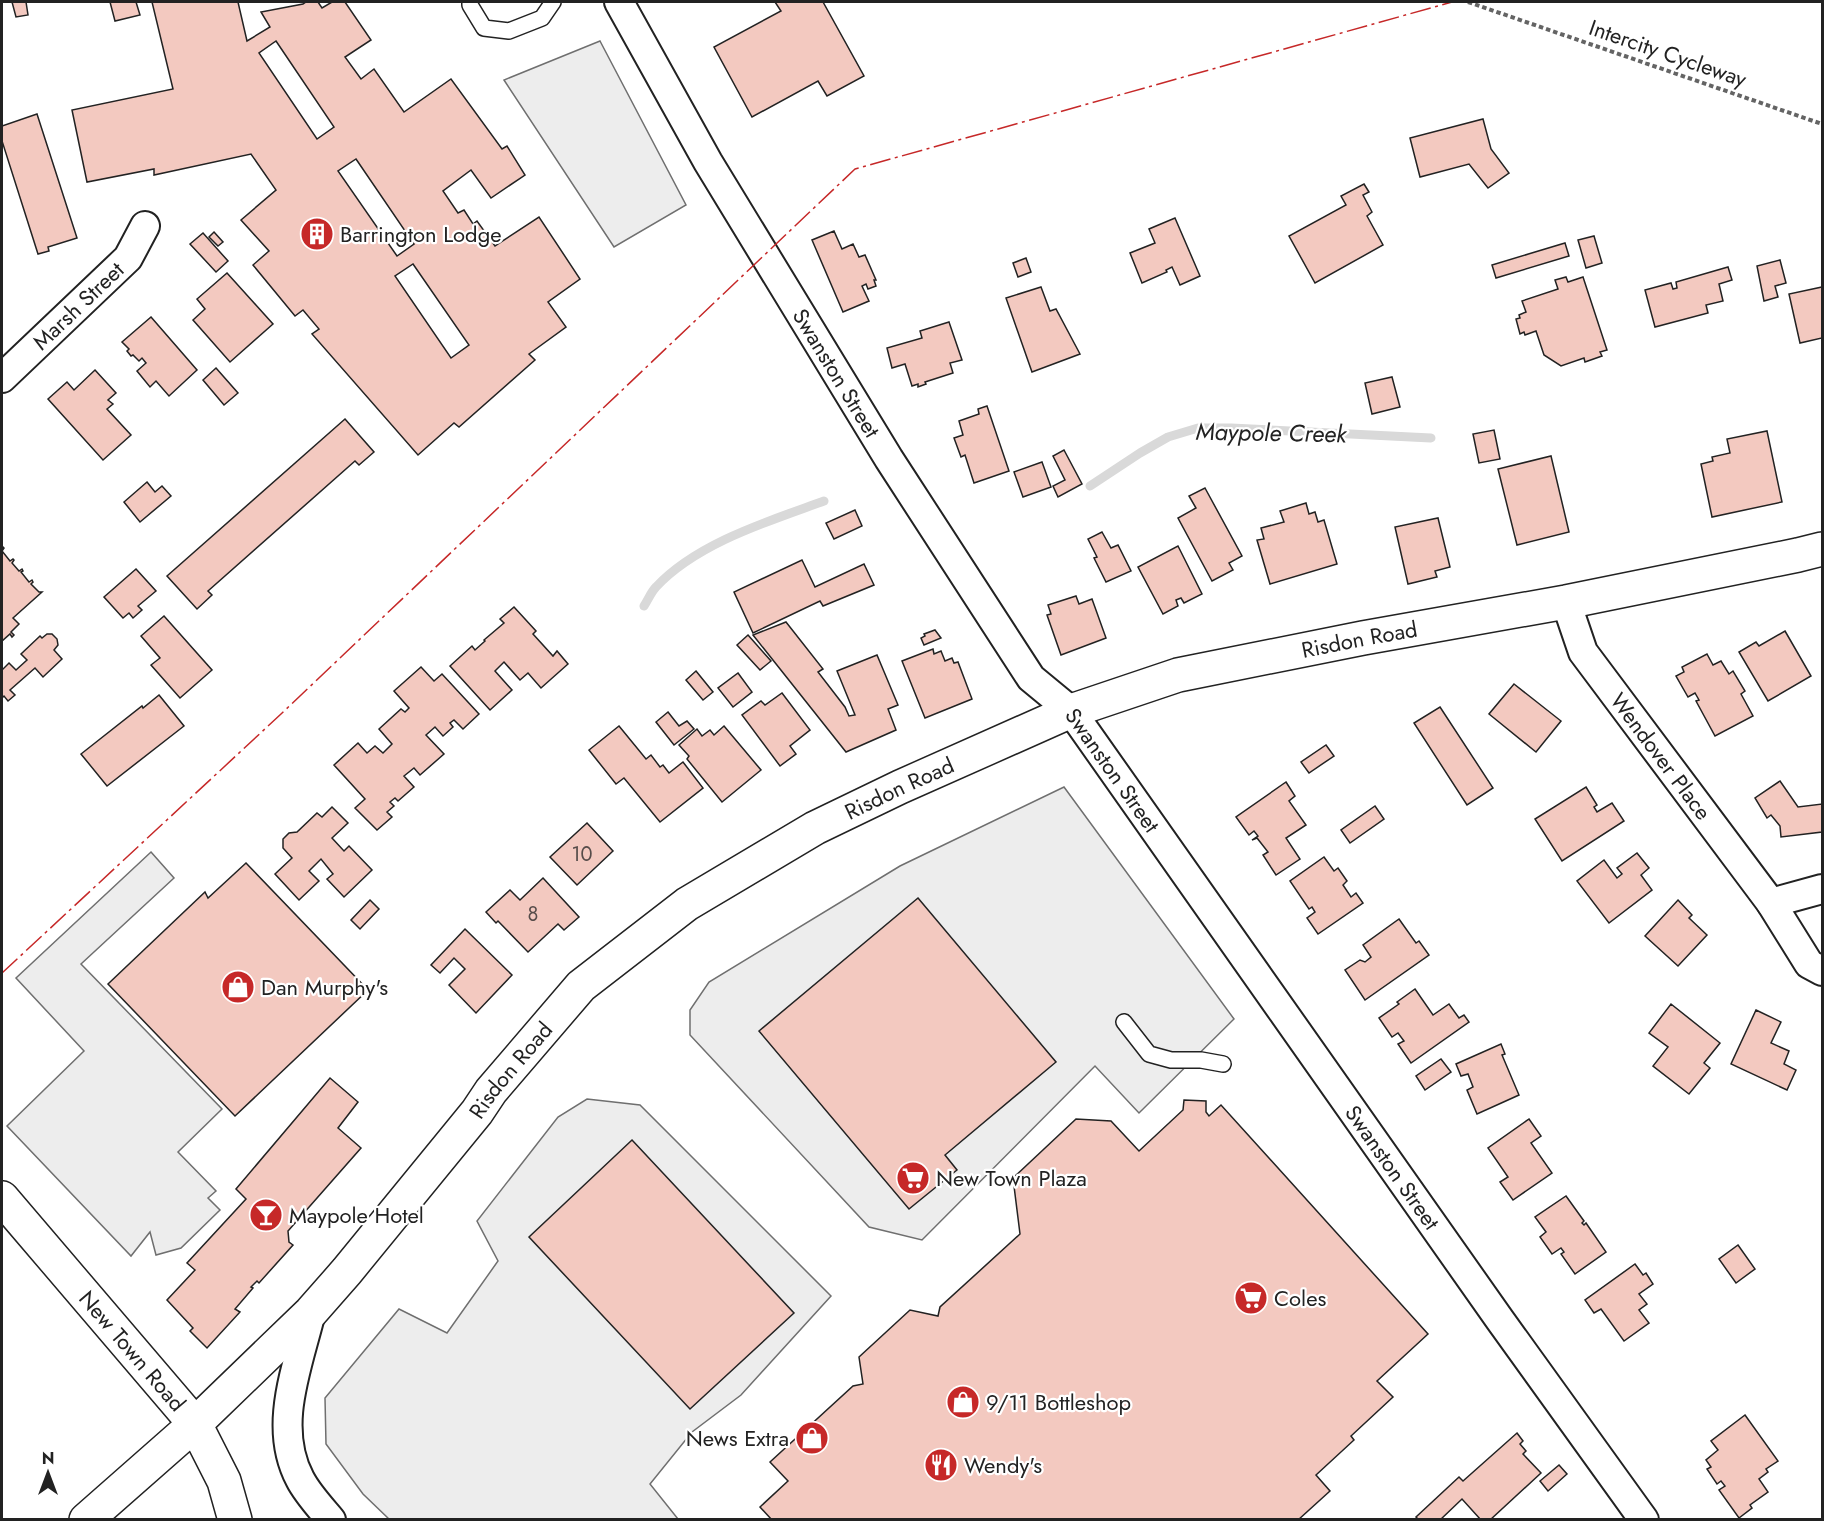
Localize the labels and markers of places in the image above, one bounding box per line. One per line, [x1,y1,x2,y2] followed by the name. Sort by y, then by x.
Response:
[299,216,335,252] building icon: Barrington Lodge
[340,218,502,250] place label: Barrington Lodge
[220,969,256,1005] shop icon: Dan Murphy's
[261,971,388,1003] place label: Dan Murphy's
[895,1160,931,1196] supermarket icon: New Town Plaza
[936,1162,1087,1194] place label: New Town Plaza
[248,1197,284,1233] bar icon: Maypole Hotel
[289,1199,424,1231] place label: Maypole Hotel
[1233,1280,1269,1316] supermarket icon: Coles
[1274,1282,1326,1314] place label: Coles
[945,1384,981,1420] shop icon: 9/11 Bottleshop
[986,1386,1131,1418] place label: 9/11 Bottleshop
[794,1420,830,1456] shop icon: News Extra
[686,1422,789,1454] place label: News Extra
[923,1447,959,1483] restaurant icon: Wendy's
[964,1449,1042,1481] place label: Wendy's

